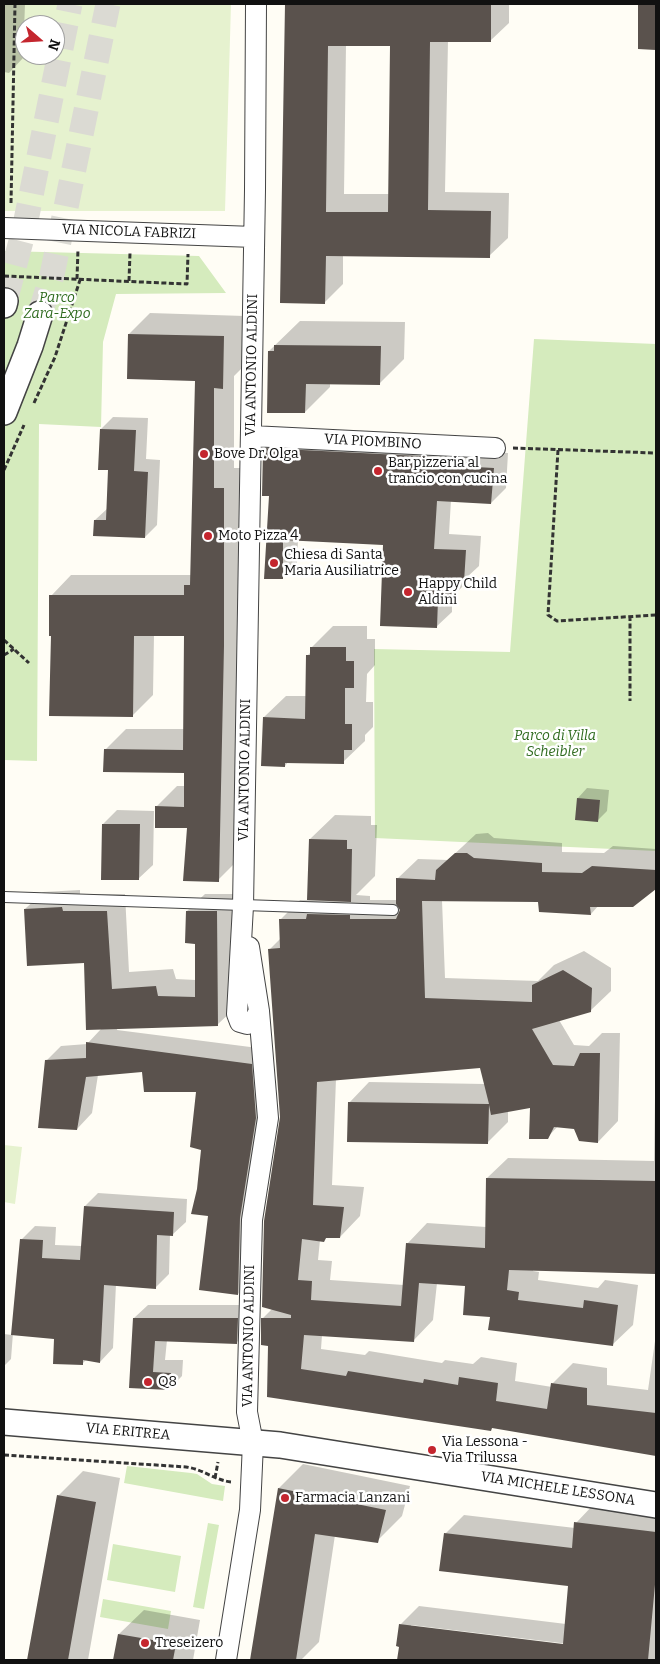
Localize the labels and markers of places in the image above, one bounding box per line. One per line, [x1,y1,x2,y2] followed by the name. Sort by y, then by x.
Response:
[214,446,299,462] place label: Bove Dr. Olga
[198,448,210,460] marker: Bove Dr. Olga
[388,455,507,488] place label: Bar pizzeria al trancio con cucina
[372,465,384,477] marker: Bar pizzeria al trancio con cucina
[218,528,298,544] place label: Moto Pizza 4
[202,530,214,542] marker: Moto Pizza 4
[284,547,399,580] place label: Chiesa di Santa Maria Ausiliatrice
[268,557,280,569] marker: Chiesa di Santa Maria Ausiliatrice
[418,576,497,608] place label: Happy Child Aldini
[402,586,414,598] marker: Happy Child Aldini
[158,1374,177,1390] place label: Q8
[142,1376,154,1388] marker: Q8
[442,1434,528,1466] place label: Via Lessona - Via Trilussa
[426,1444,438,1456] marker: Via Lessona - Via Trilussa
[295,1490,410,1506] place label: Farmacia Lanzani
[279,1492,291,1504] marker: Farmacia Lanzani
[155,1635,223,1651] place label: Treseizero
[139,1637,151,1649] marker: Treseizero

